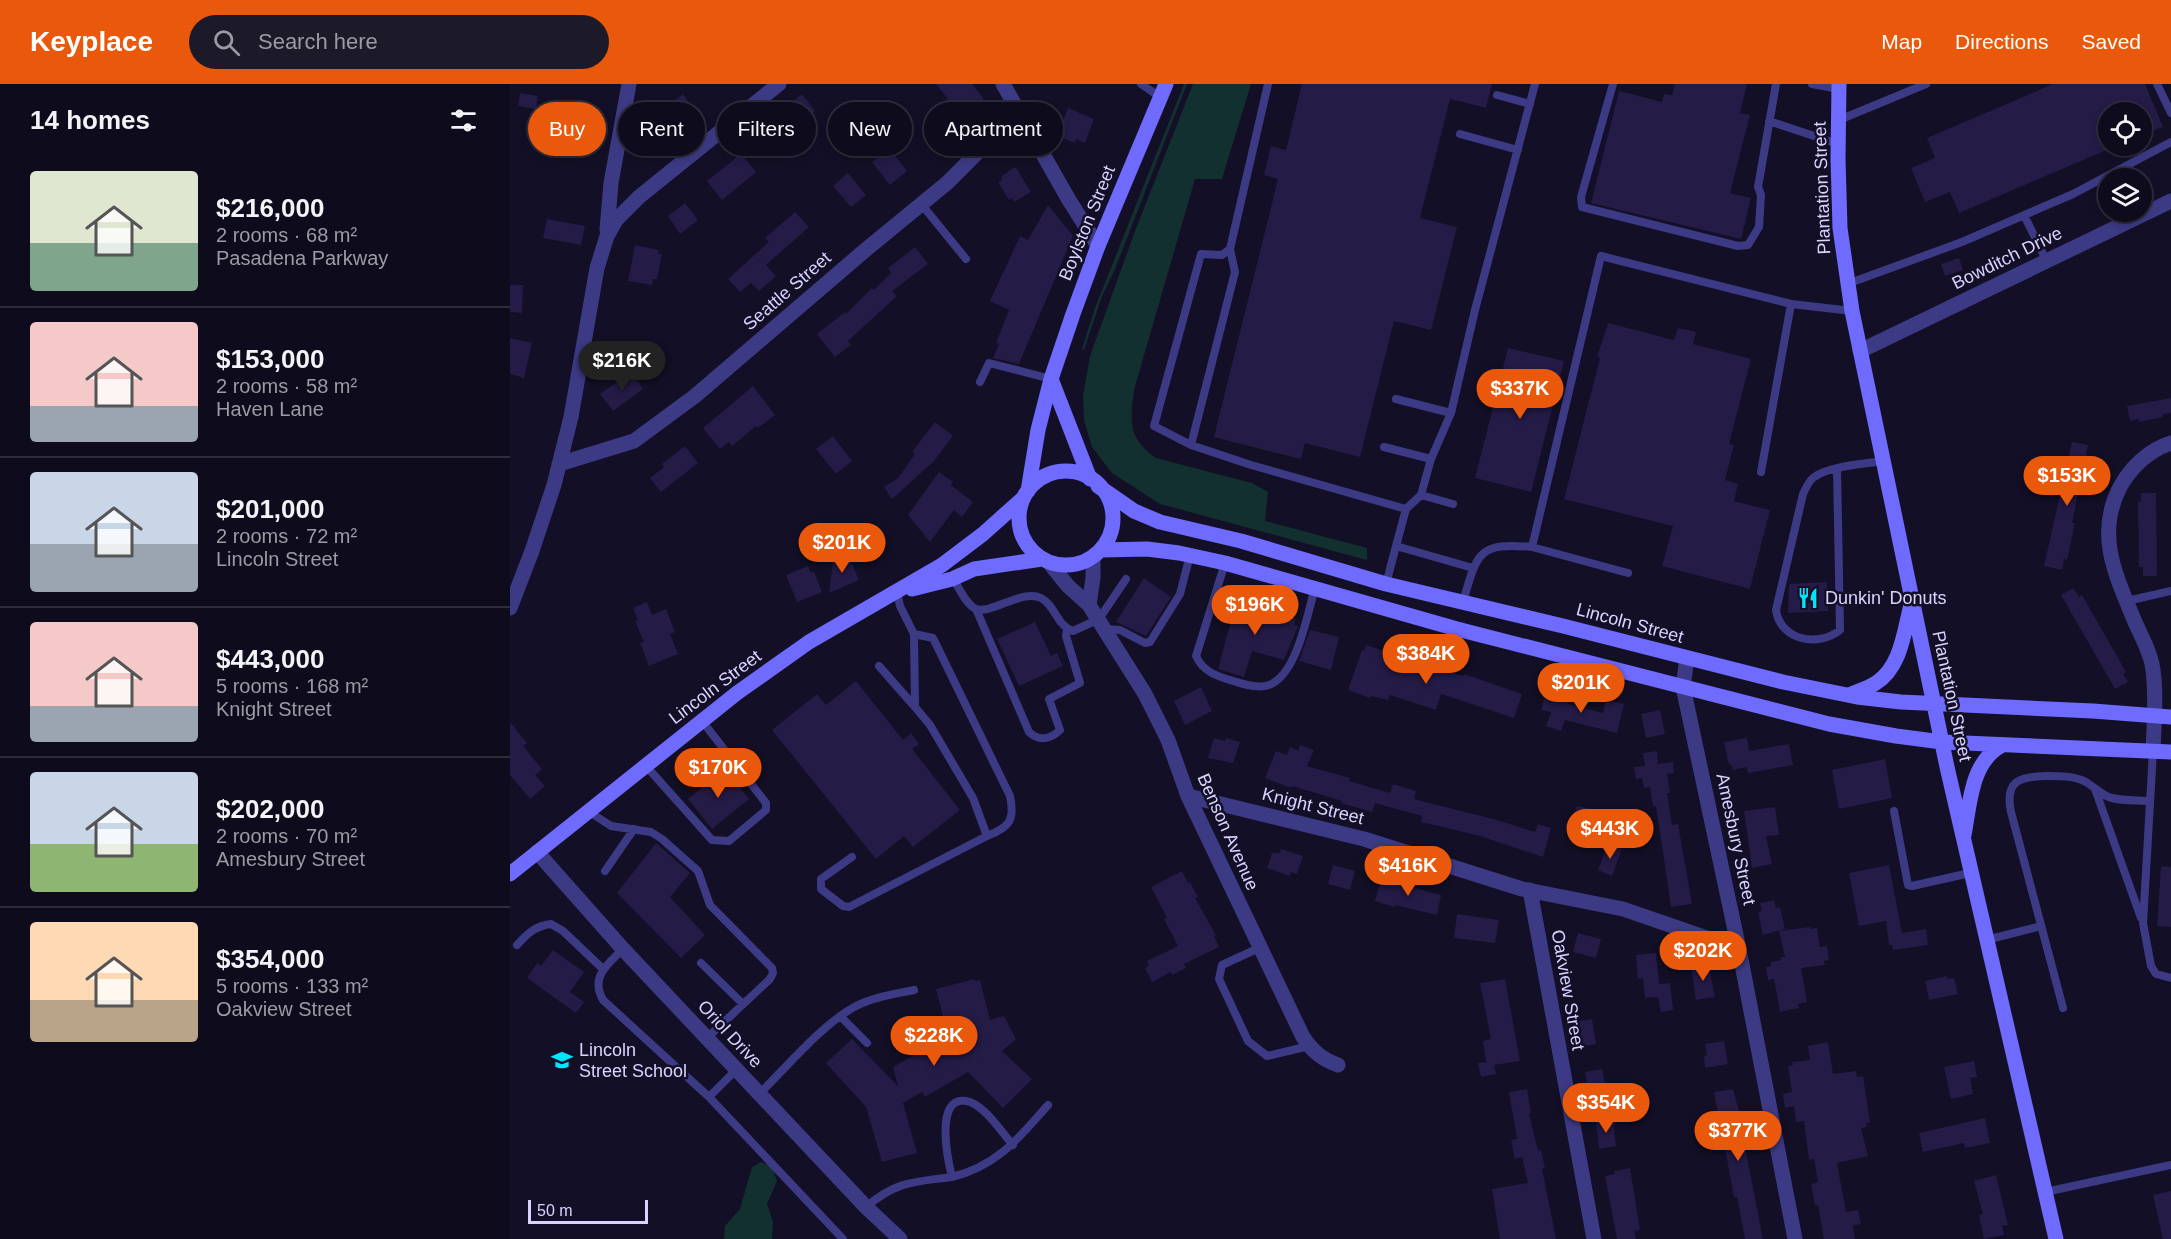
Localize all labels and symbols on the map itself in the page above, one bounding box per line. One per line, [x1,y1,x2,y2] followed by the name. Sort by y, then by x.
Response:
[1810,121,1834,255] street label: Plantation Street
[1055,163,1119,283] street label: Boylston Street
[1949,223,2065,293] street label: Bowditch Drive
[739,248,835,334] street label: Seattle Street
[580,341,664,392] pin: $216K
[1478,369,1562,420] pin: $337K
[2025,456,2109,507] pin: $153K
[800,523,884,574] pin: $201K
[1213,585,1297,636] pin: $196K
[1796,586,1820,610] restaurant icon: Dunkin' Donuts
[1825,588,1947,608] place label: Dunkin' Donuts
[1574,599,1686,647] street label: Lincoln Street
[1928,629,1976,763] street label: Plantation Street
[1384,634,1468,685] pin: $384K
[665,646,765,728] street label: Lincoln Street
[1539,663,1623,714] pin: $201K
[676,748,760,799] pin: $170K
[1193,770,1263,894] street label: Benson Avenue
[1712,771,1760,907] street label: Amesbury Street
[1260,784,1366,828] street label: Knight Street
[1568,809,1652,860] pin: $443K
[1366,846,1450,897] pin: $416K
[1548,928,1588,1052] street label: Oakview Street
[1661,931,1745,982] pin: $202K
[694,996,766,1072] street label: Oriol Drive
[892,1016,976,1067] pin: $228K
[579,1040,687,1081] place label: Lincoln Street School
[550,1048,574,1072] school or university icon: Lincoln Street School
[1564,1083,1648,1134] pin: $354K
[1696,1111,1780,1162] pin: $377K
[528,1197,648,1224] scale bar

